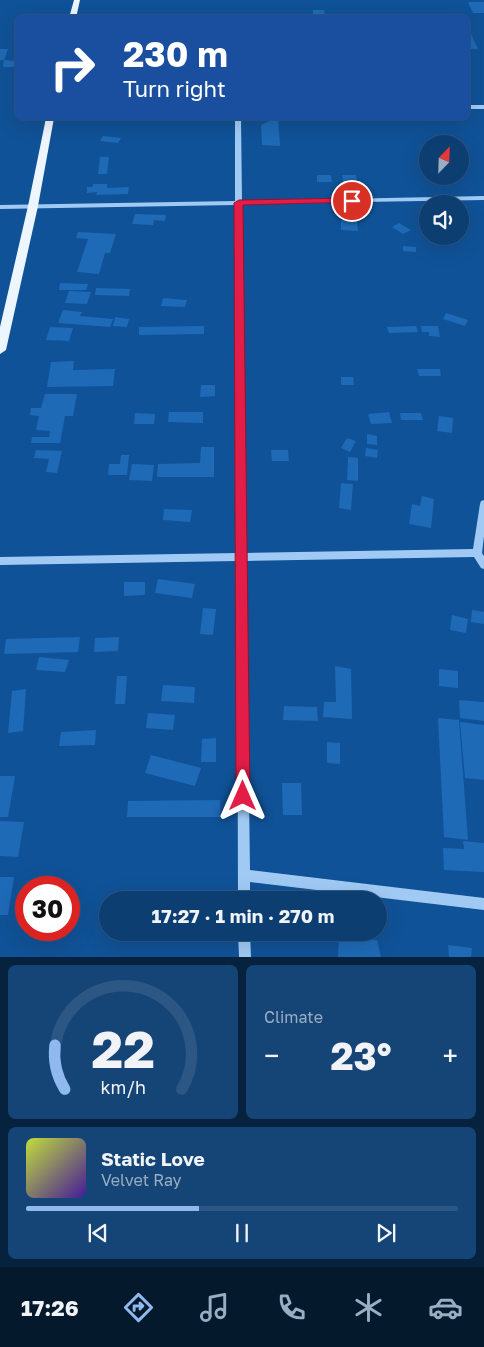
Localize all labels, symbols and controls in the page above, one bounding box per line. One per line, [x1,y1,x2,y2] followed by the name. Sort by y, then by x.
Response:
[123,33,228,75] text: 230 m
[40,35,105,100] icon: right
[123,75,226,102] text: Turn right
[419,135,469,185] north arrow
[419,135,469,245] map controls
[331,180,373,222] pin
[338,187,366,215] icon: arrive
[419,195,469,245] button: sound
[216,769,268,821] position arrow
[15,876,80,941] speed limit sign: 30
[152,904,334,927] text: 17:27 · 1 min · 270 m
[264,1007,323,1027] text: Climate
[91,1017,155,1079] text: 22
[330,1033,392,1078] text: 23°
[264,1039,279,1072] text: −
[443,1039,458,1072] text: +
[100,1076,146,1098] text: km/h
[101,1147,205,1170] text: Static Love
[101,1170,182,1190] text: Velvet Ray
[84,1219,112,1247] icon: previous
[228,1219,256,1247] icon: pause
[372,1219,400,1247] icon: next
[121,1290,156,1325] icon: directions
[197,1290,232,1325] icon: music
[274,1290,309,1325] icon: phone
[351,1290,386,1325] icon: climate
[428,1290,463,1325] icon: car
[21,1294,79,1321] text: 17:26

